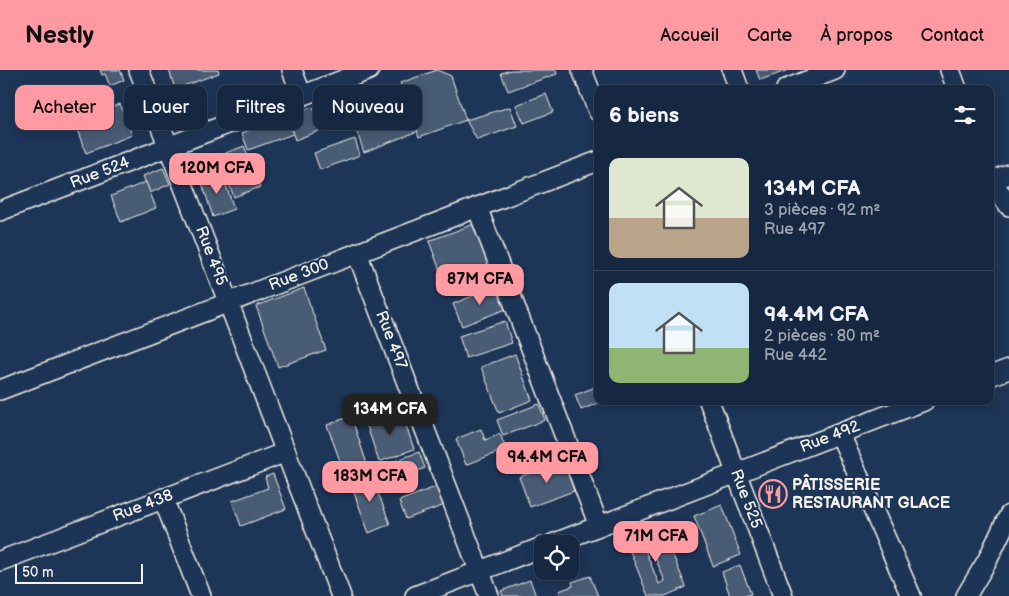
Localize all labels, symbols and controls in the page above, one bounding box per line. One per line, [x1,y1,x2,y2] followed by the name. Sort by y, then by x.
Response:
[25,21,94,50] text: Nestly
[660,25,719,46] text: Accueil
[747,25,792,46] text: Carte
[820,25,893,46] text: À propos
[921,25,984,46] text: Contact
[15,85,114,130] chip: Acheter
[124,85,207,130] chip: Louer
[217,85,303,130] chip: Filtres
[313,85,422,130] chip: Nouveau
[951,101,979,129] icon: filters
[609,103,679,128] text: 6 biens
[165,152,269,195] pin: 120M CFA
[68,153,133,193] street label: Rue 524
[180,159,254,178] text: 120M CFA
[764,176,860,201] text: 134M CFA
[649,178,709,238] icon: home
[764,201,880,220] text: 3 pièces · 92 m²
[764,220,825,239] text: Rue 497
[191,224,231,288] street label: Rue 495
[266,255,332,295] street label: Rue 300
[434,264,526,306] pin: 87M CFA
[447,270,513,289] text: 87M CFA
[764,302,869,327] text: 94.4M CFA
[649,303,709,363] icon: home
[371,308,411,372] street label: Rue 497
[764,327,880,346] text: 2 pièces · 80 m²
[764,346,827,365] text: Rue 442
[338,394,442,436] pin: 134M CFA
[353,400,427,419] text: 134M CFA
[797,417,863,457] street label: Rue 492
[490,442,604,484] pin: 94.4M CFA
[507,448,587,467] text: 94.4M CFA
[318,460,422,503] pin: 183M CFA
[333,467,407,486] text: 183M CFA
[726,467,766,531] street label: Rue 525
[792,473,950,513] place label: PÂTISSERIE RESTAURANT GLACE
[758,479,788,509] restaurant icon: PÂTISSERIE RESTAURANT GLACE
[110,486,176,526] street label: Rue 438
[610,520,702,563] pin: 71M CFA
[624,527,688,546] text: 71M CFA
[534,535,579,580] map controls
[534,535,579,580] button: locate
[15,561,142,584] scale bar
[22,564,54,581] text: 50 m

